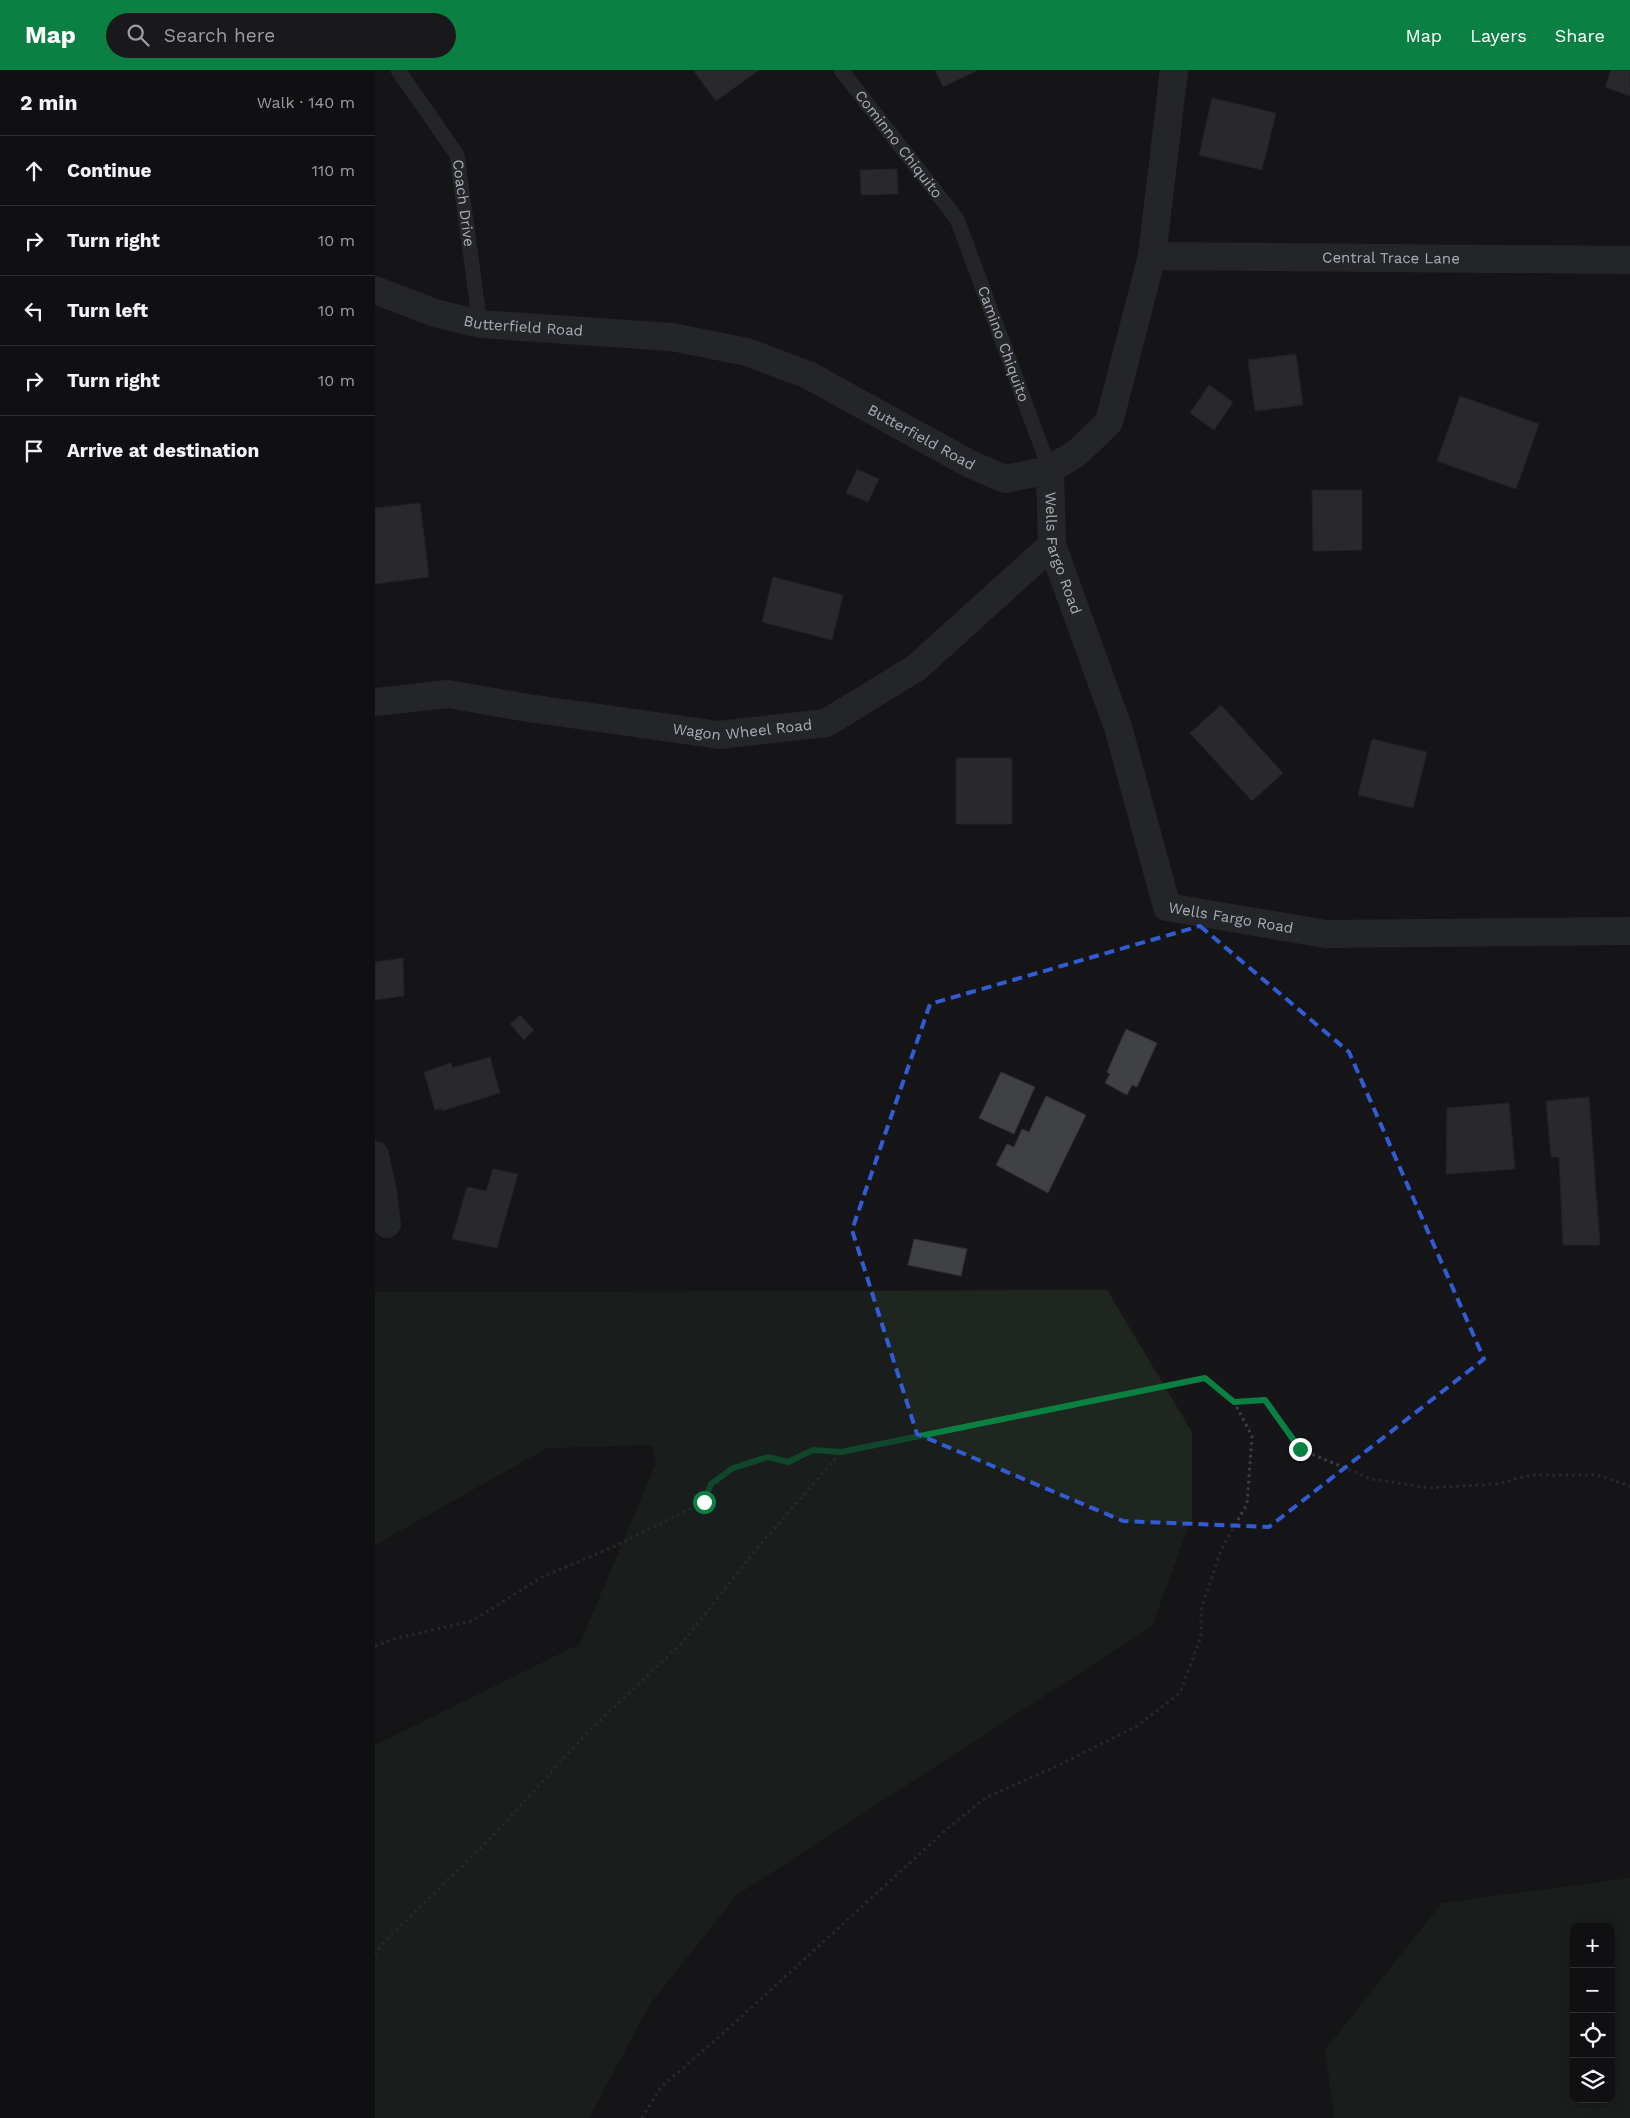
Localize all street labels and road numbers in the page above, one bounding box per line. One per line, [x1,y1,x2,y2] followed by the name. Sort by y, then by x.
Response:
[851,87,946,202] street label: Cominno Chiquito
[449,158,478,248] street label: Coach Drive
[1322,248,1460,268] street label: Central Trace Lane
[974,283,1033,404] street label: Camino Chiquito
[462,311,584,340] street label: Butterfield Road
[864,401,978,474] street label: Butterfield Road
[1042,492,1085,617] street label: Wells Fargo Road
[672,716,813,744] street label: Wagon Wheel Road
[1167,898,1295,937] street label: Wells Fargo Road

